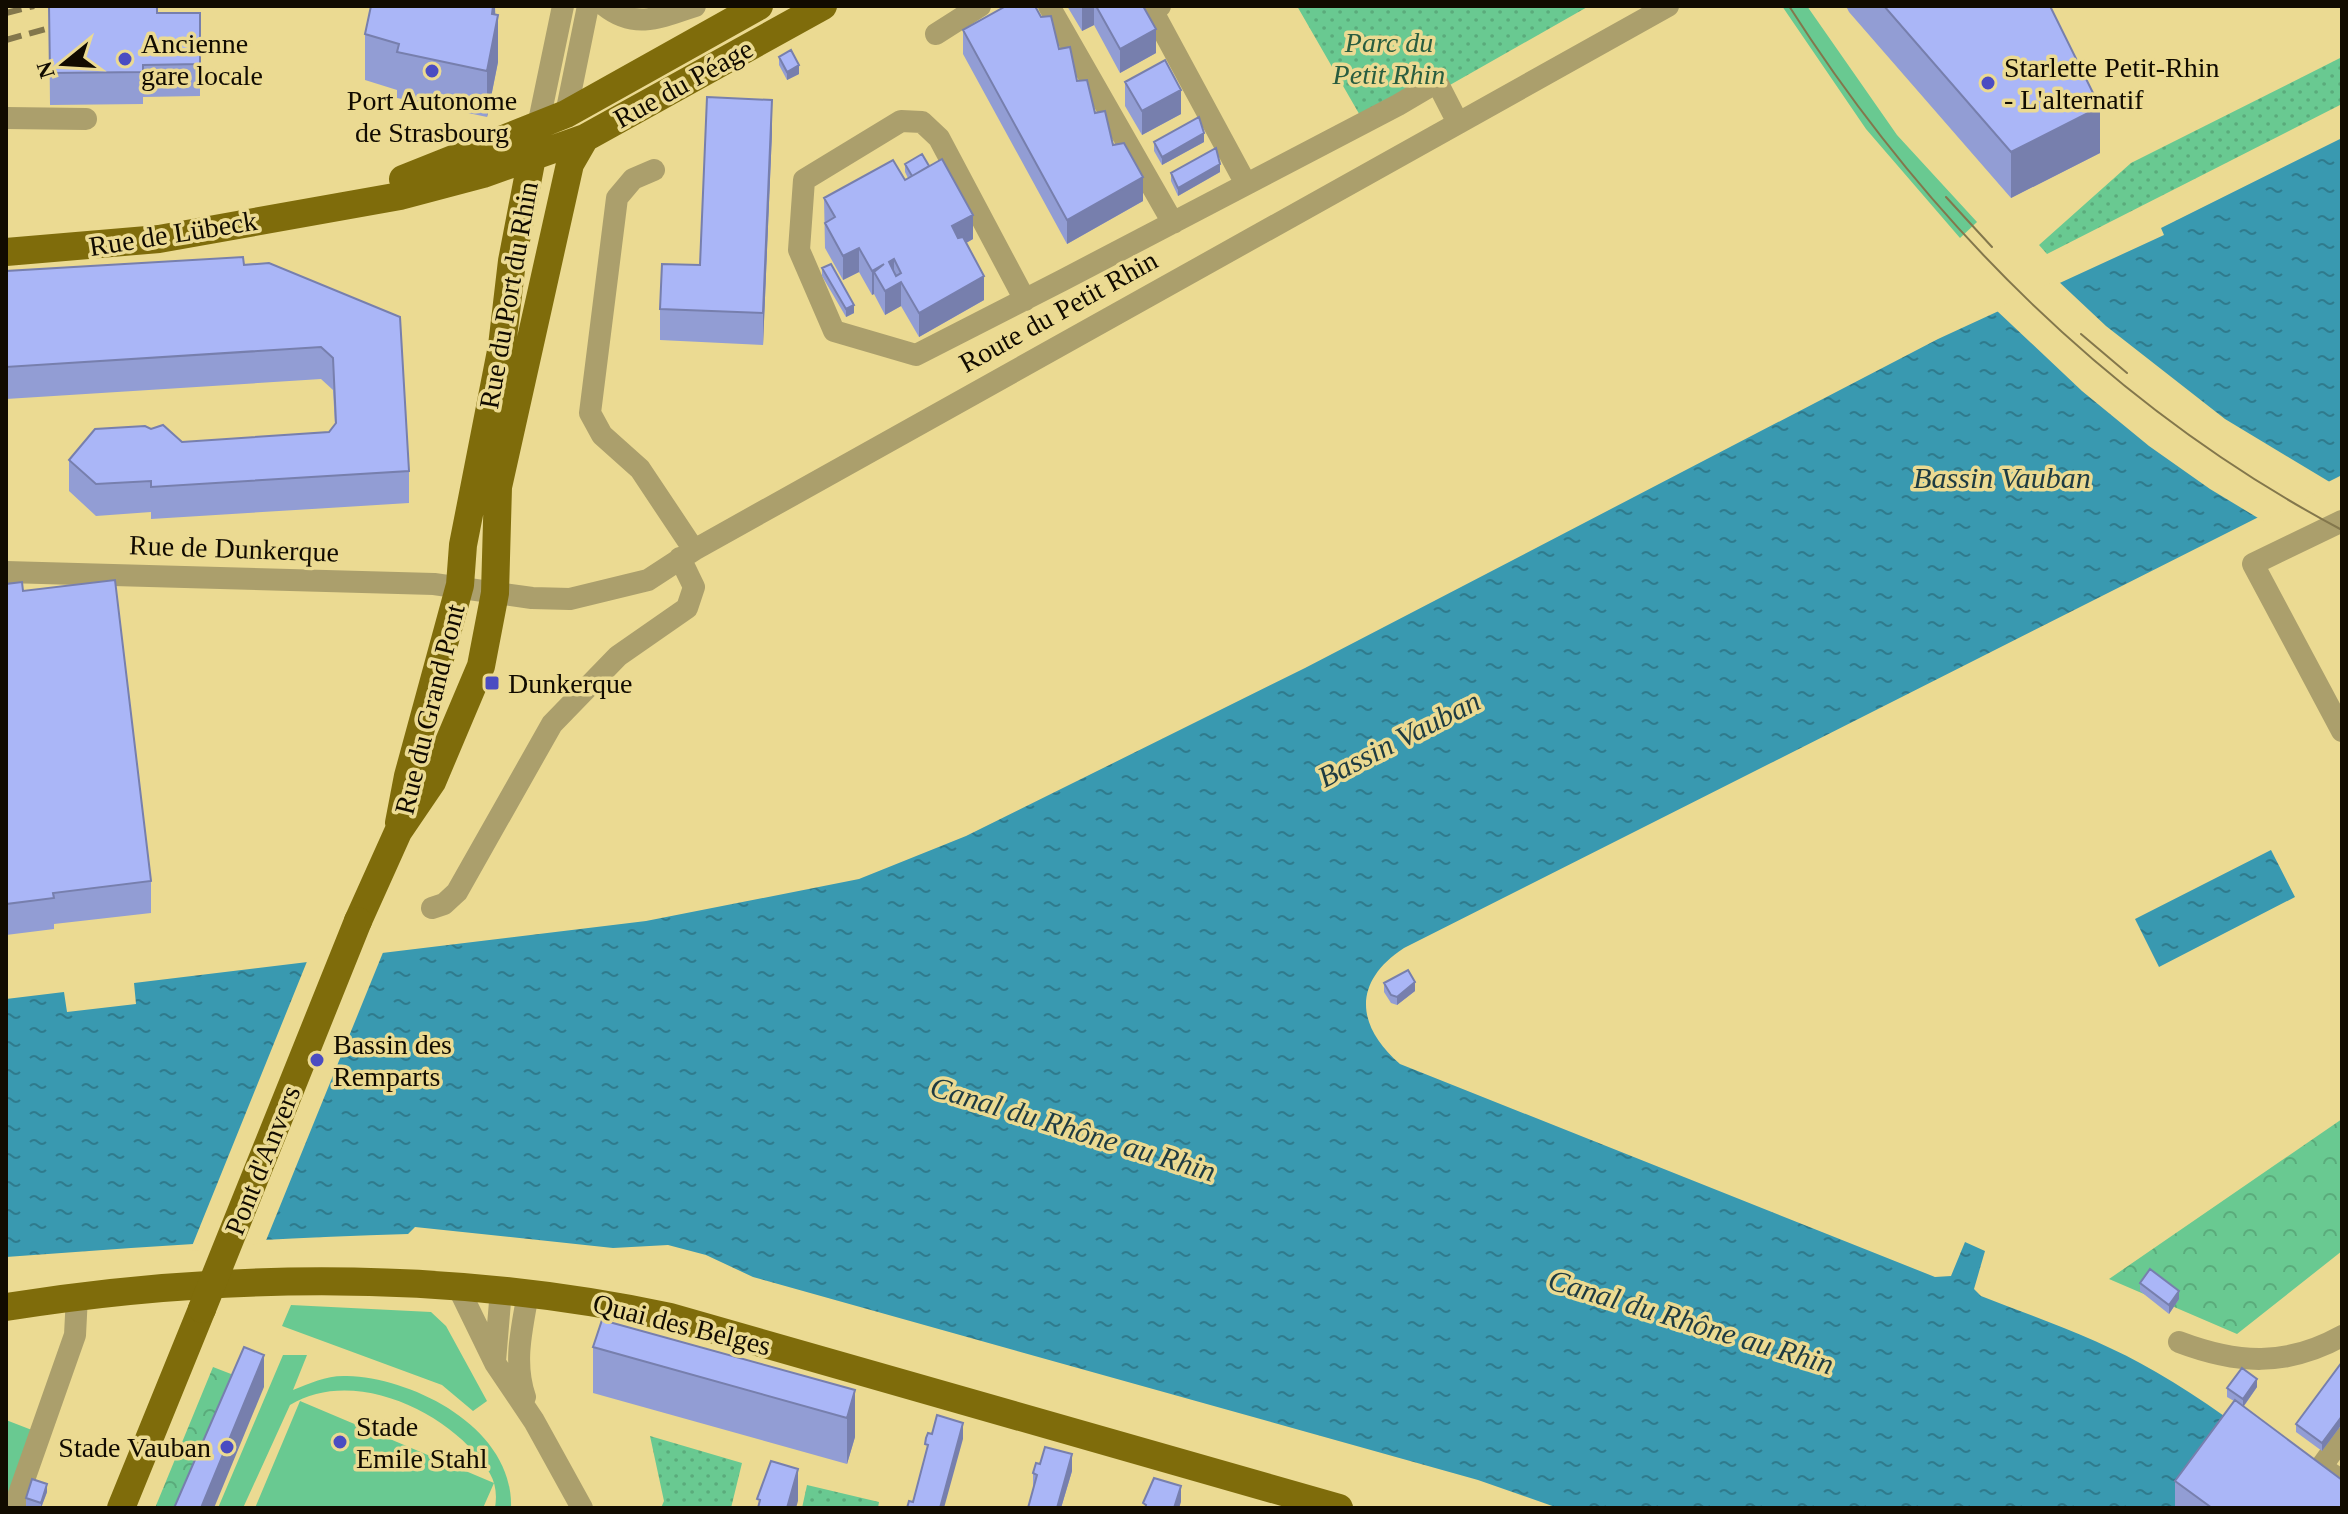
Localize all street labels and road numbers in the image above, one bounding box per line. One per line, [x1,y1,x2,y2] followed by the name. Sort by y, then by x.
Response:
[608,33,758,134] street label: Rue du Péage
[473,179,544,411] street label: Rue du Port du Rhin
[87,205,259,262] street label: Rue de Lübeck
[954,244,1163,379] street label: Route du Petit Rhin
[129,529,339,568] street label: Rue de Dunkerque
[388,601,471,817] street label: Rue du Grand Pont
[218,1081,306,1239] street label: Pont d'Anvers
[590,1287,774,1362] street label: Quai des Belges

